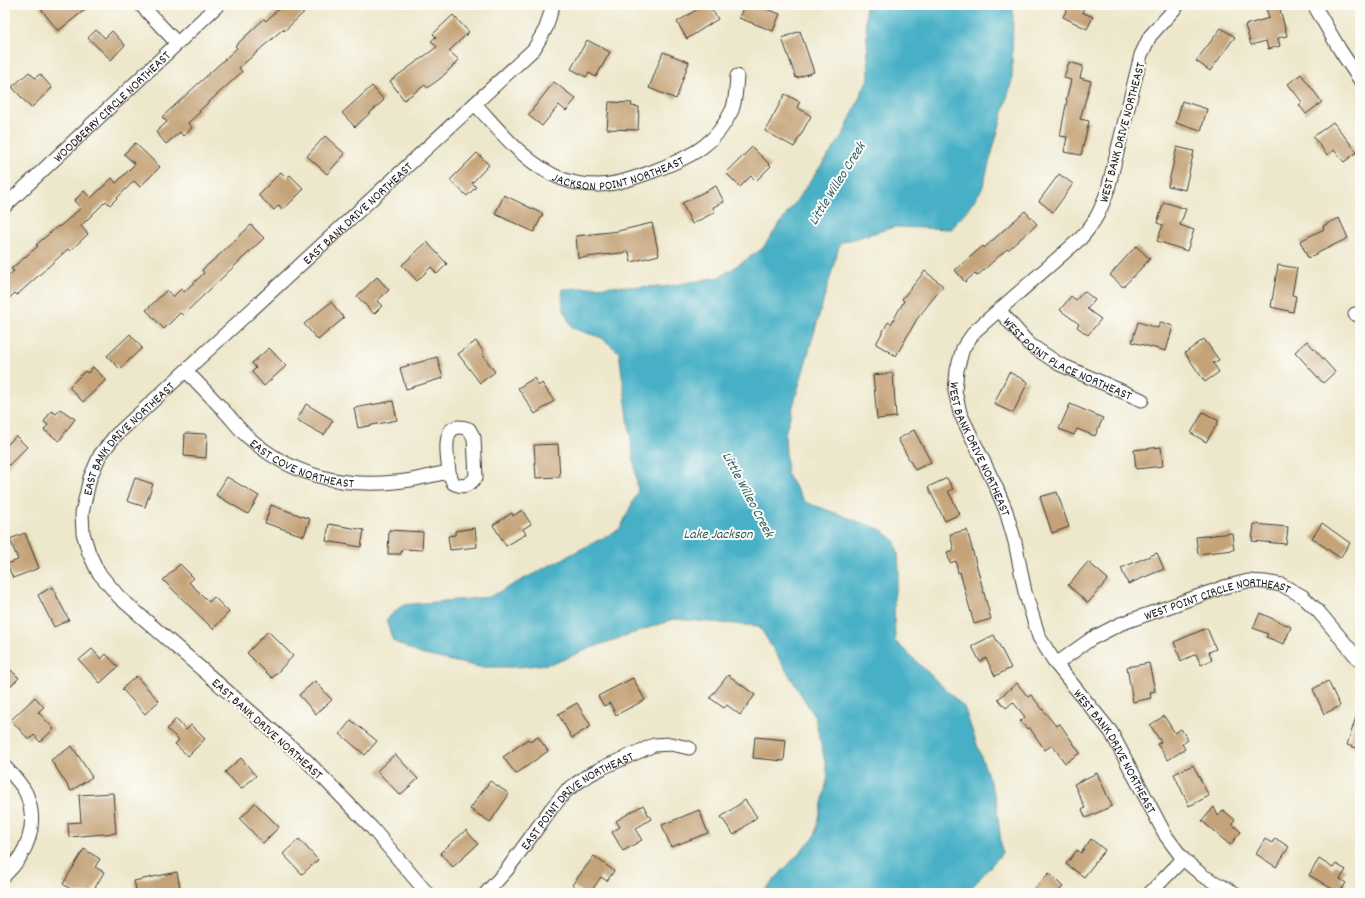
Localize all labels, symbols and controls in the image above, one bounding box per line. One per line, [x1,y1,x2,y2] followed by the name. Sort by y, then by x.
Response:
[50,47,176,168] street label: WOODBERRY CIRCLE NORTHEAST
[1096,61,1151,205] street label: WEST BANK DRIVE NORTHEAST
[804,138,872,229] water label: Little Willeo Creek
[548,152,688,197] street label: JACKSON POINT NORTHEAST
[299,159,418,270] street label: EAST BANK DRIVE NORTHEAST
[998,314,1134,406] street label: WEST POINT PLACE NORTHEAST
[79,378,180,498] street label: EAST BANK DRIVE NORTHEAST
[943,381,1014,519] street label: WEST BANK DRIVE NORTHEAST
[244,435,355,495] street label: EAST COVE NORTHEAST
[716,449,779,542] water label: Little Willeo Creek
[683,525,753,545] water label: Lake Jackson
[1142,574,1294,627] street label: WEST POINT CIRCLE NORTHEAST
[207,675,326,785] street label: EAST BANK DRIVE NORTHEAST
[1068,686,1160,818] street label: WEST BANK DRIVE NORTHEAST
[517,748,637,855] street label: EAST POINT DRIVE NORTHEAST

